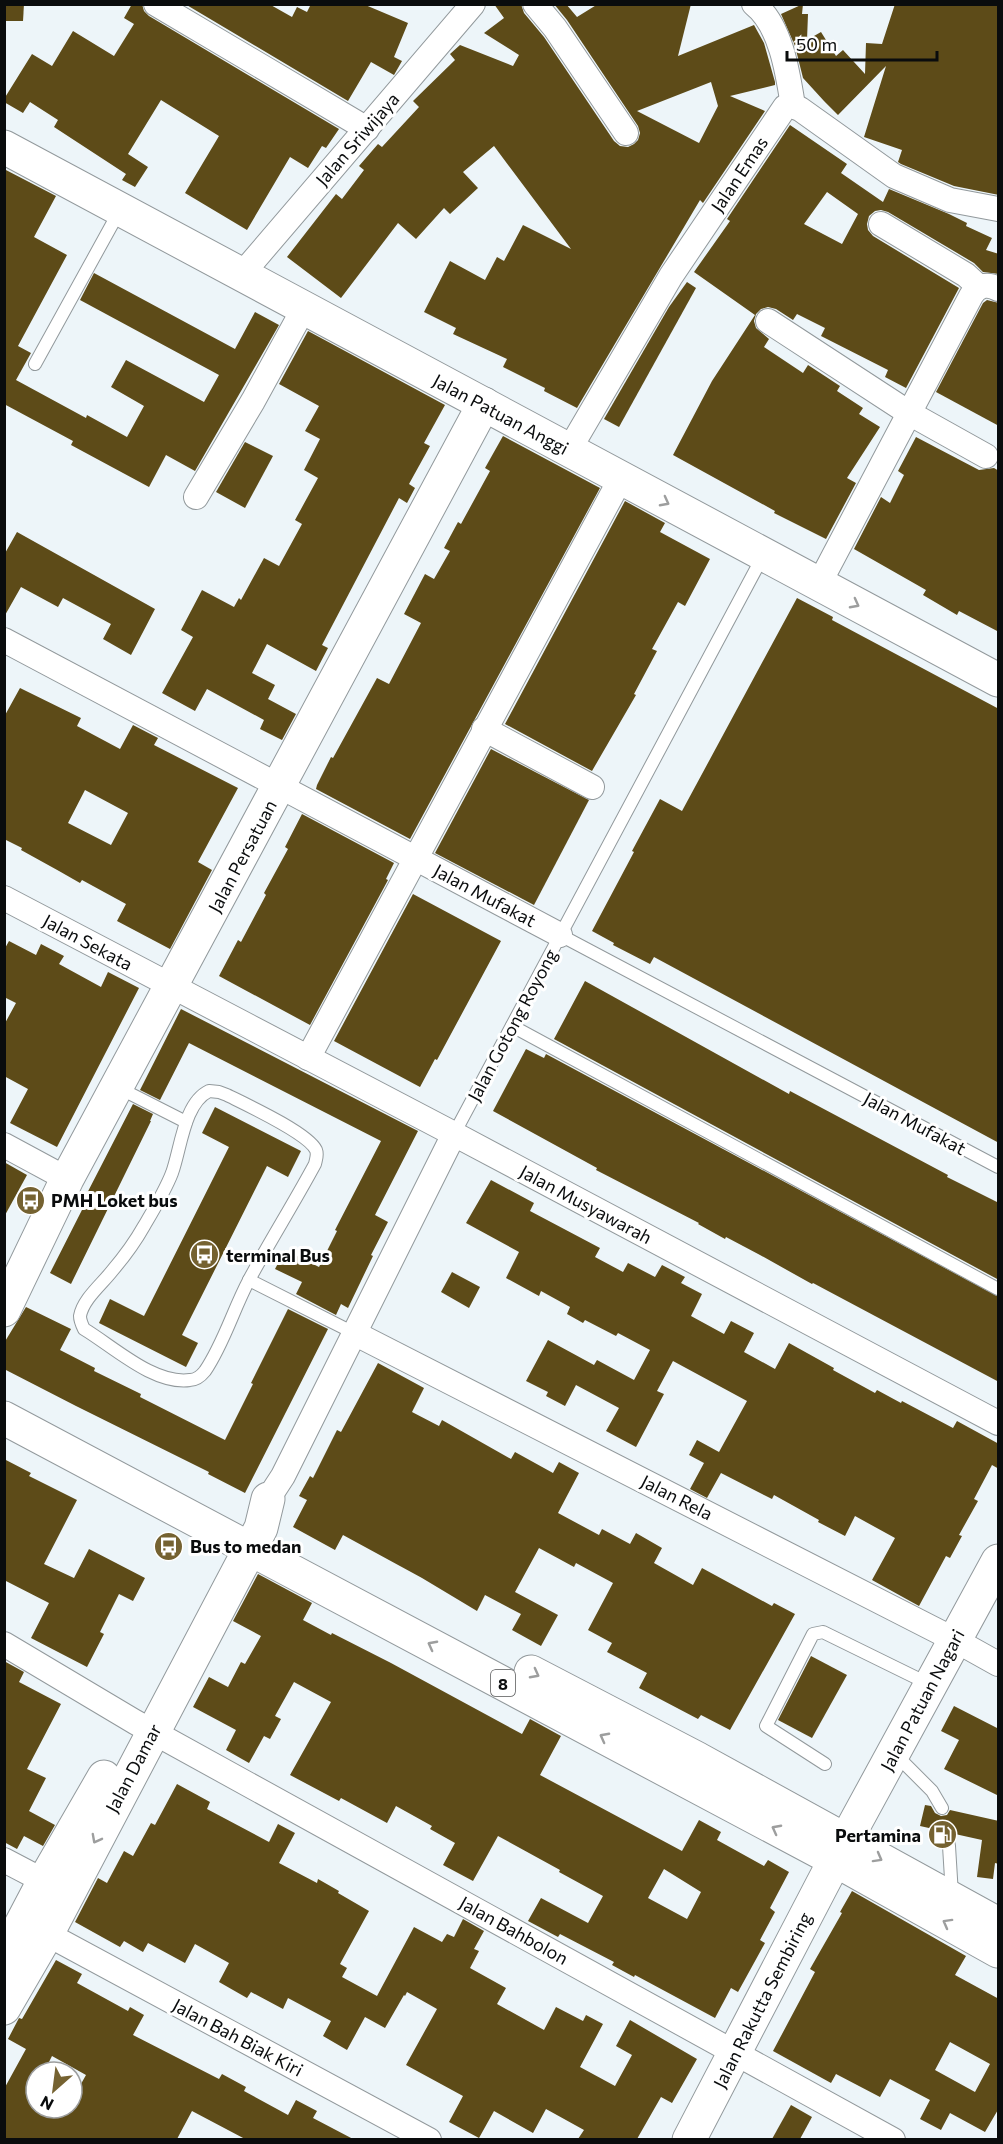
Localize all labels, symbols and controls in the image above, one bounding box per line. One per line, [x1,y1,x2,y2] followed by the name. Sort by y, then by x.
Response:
[787,24,937,62] scale bar
[796,33,837,55] text: 50 m
[311,88,403,190] street label: Jalan Sriwijaya
[706,132,772,216] street label: Jalan Emas
[429,369,573,459] street label: Jalan Patuan Anggi
[659,494,670,506] one-way arrow
[849,597,859,608] one-way arrow
[203,796,281,916] street label: Jalan Persatuan
[430,859,540,931] street label: Jalan Mufakat
[39,909,137,975] street label: Jalan Sekata
[463,945,562,1105] street label: Jalan Gotong Royong
[860,1087,970,1159] street label: Jalan Mufakat
[516,1160,656,1248] street label: Jalan Musyawarah
[14,1184,46,1216] bus stop icon: PMH Loket bus
[51,1189,178,1211] place label: PMH Loket bus
[189,1239,221,1271] bus stop icon: terminal Bus
[226,1244,330,1266] place label: terminal Bus
[638,1470,716,1524] street label: Jalan Rela
[153,1530,185,1562] bus stop icon: Bus to medan
[190,1535,301,1557] place label: Bus to medan
[875,1625,969,1775] street label: Jalan Patuan Nagari
[428,1641,439,1652] one-way arrow
[528,1667,539,1678] one-way arrow
[491,1670,515,1696] road number: 8
[100,1720,166,1816] street label: Jalan Damar
[600,1733,611,1744] one-way arrow
[926,1819,958,1851] fuel station icon: Pertamina
[835,1824,921,1846] place label: Pertamina
[772,1825,783,1836] one-way arrow
[91,1833,103,1844] one-way arrow
[872,1851,882,1862] one-way arrow
[456,1891,572,1969] street label: Jalan Bahbolon
[708,1908,816,2092] street label: Jalan Rakutta Sembiring
[943,1918,954,1930] one-way arrow
[169,1993,307,2081] street label: Jalan Bah Biak Kiri
[24,2060,84,2120] north arrow
[37,2092,56,2115] text: N

